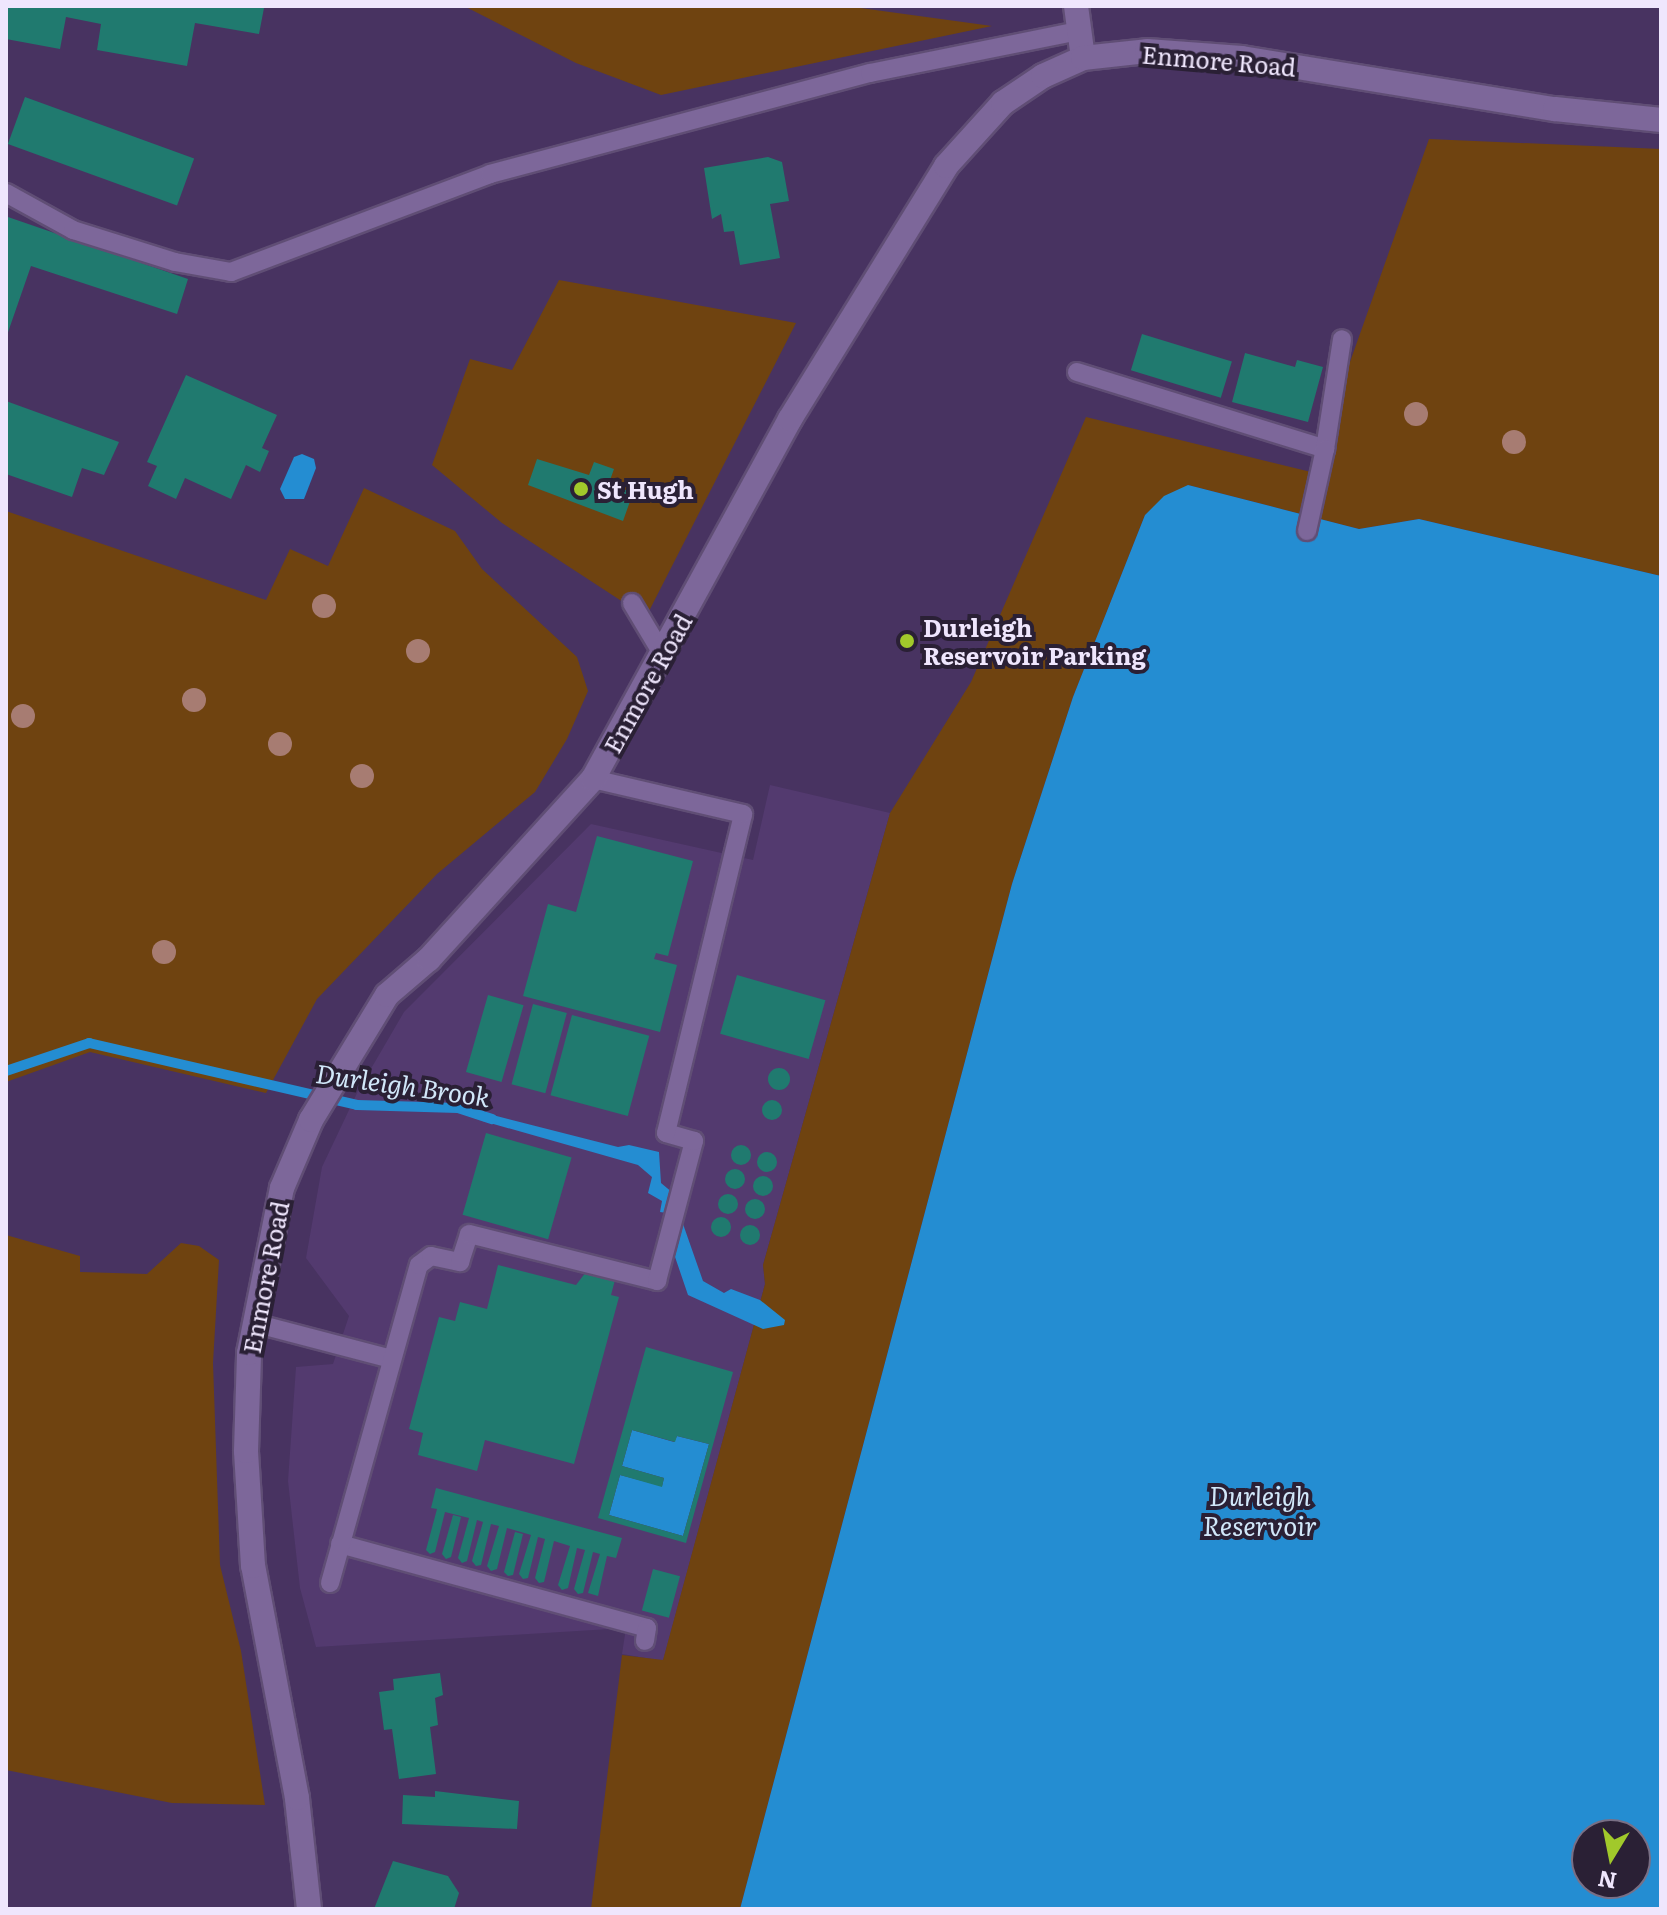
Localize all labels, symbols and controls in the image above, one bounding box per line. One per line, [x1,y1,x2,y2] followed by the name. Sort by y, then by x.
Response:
[1141,39,1297,81] street label: Enmore Road
[597,475,694,503] place label: St Hugh
[572,480,590,498] marker: St Hugh
[597,608,697,758] street label: Enmore Road
[923,613,1146,669] place label: Durleigh Reservoir Parking
[898,632,916,650] marker: Durleigh Reservoir Parking
[314,1056,492,1112] water label: Durleigh Brook
[236,1198,294,1356] street label: Enmore Road
[1203,1479,1317,1540] water label: Durleigh Reservoir
[1571,1819,1651,1899] north arrow
[1595,1863,1619,1899] text: N

